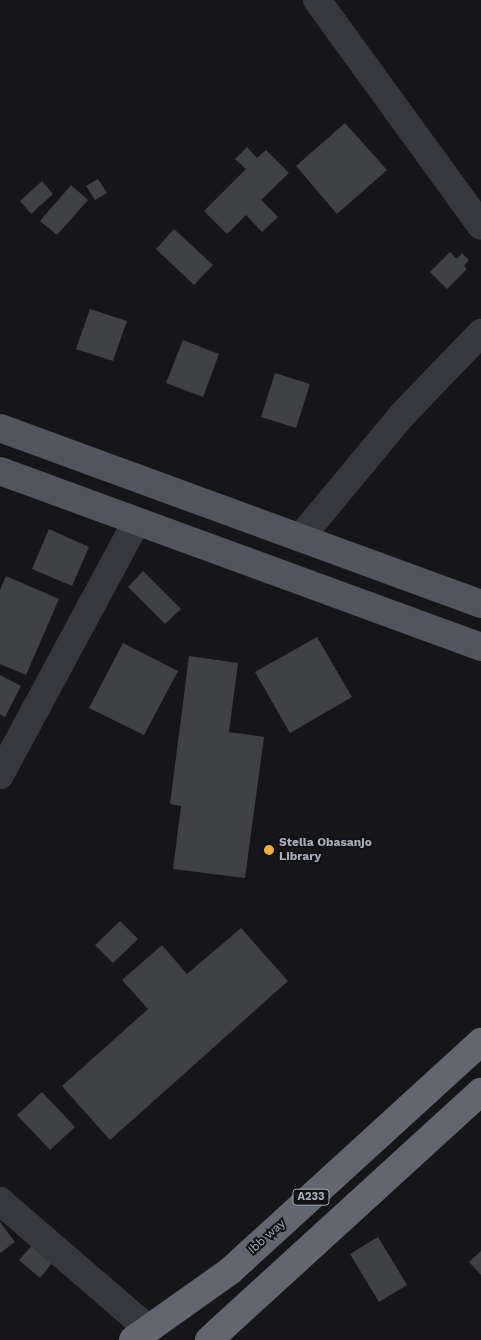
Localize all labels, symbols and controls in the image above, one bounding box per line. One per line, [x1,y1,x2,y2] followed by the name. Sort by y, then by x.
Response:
[279,836,372,864] place label: Stella Obasanjo Library
[263,844,275,856] marker: Stella Obasanjo Library
[292,1188,330,1206] road number: A233
[245,1217,289,1257] street label: Ibb way

